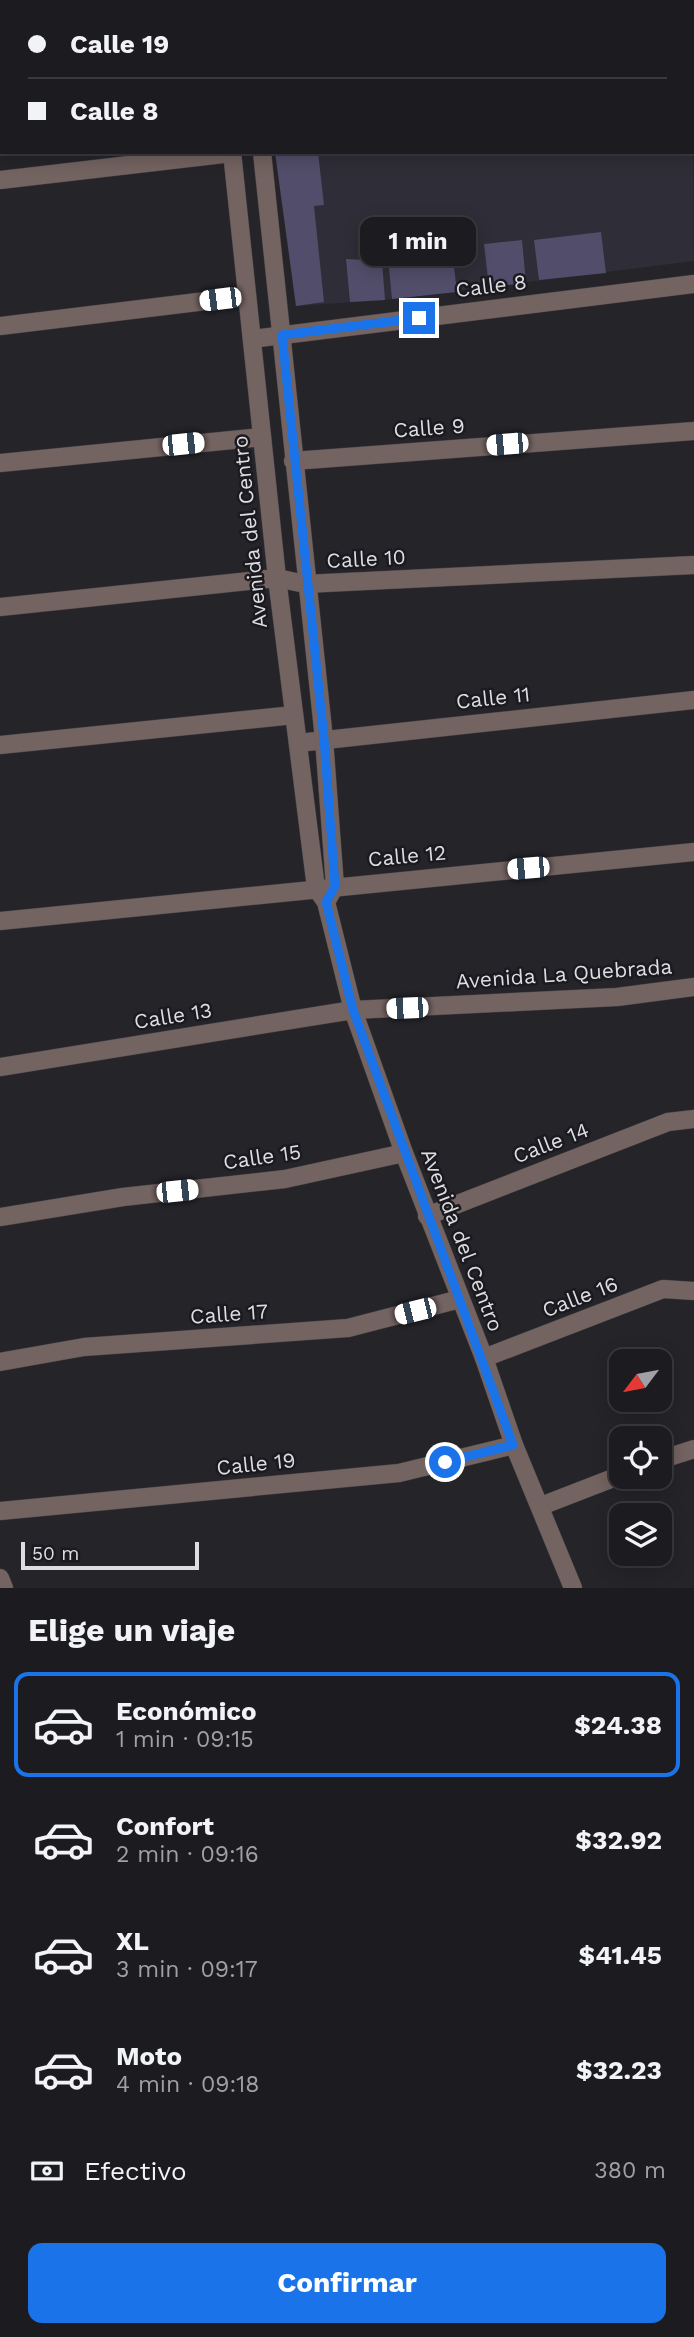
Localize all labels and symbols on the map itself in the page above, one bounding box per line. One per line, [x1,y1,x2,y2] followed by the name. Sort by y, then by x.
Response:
[361,216,477,266] callout: 1 min
[454,269,528,302] street label: Calle 8
[198,286,243,312] car
[403,302,435,334] route end
[392,413,465,442] street label: Calle 9
[162,431,205,457] car
[486,432,529,456] car
[227,434,272,630] street label: Avenida del Centro
[326,544,406,573] street label: Calle 10
[455,681,531,714] street label: Calle 11
[367,840,447,871] street label: Calle 12
[507,856,550,880] car
[455,953,673,994] street label: Avenida La Quebrada
[132,997,214,1034] street label: Calle 13
[386,997,429,1019] car
[509,1117,592,1168] street label: Calle 14
[221,1139,302,1174] street label: Calle 15
[416,1145,509,1335] street label: Avenida del Centro
[156,1178,199,1204] car
[538,1271,621,1322] street label: Calle 16
[393,1296,438,1326] car
[189,1298,269,1329] street label: Calle 17
[609,1349,672,1412] north arrow
[429,1446,461,1478] route start
[215,1447,297,1480] street label: Calle 19
[21,1539,200,1571] scale bar

